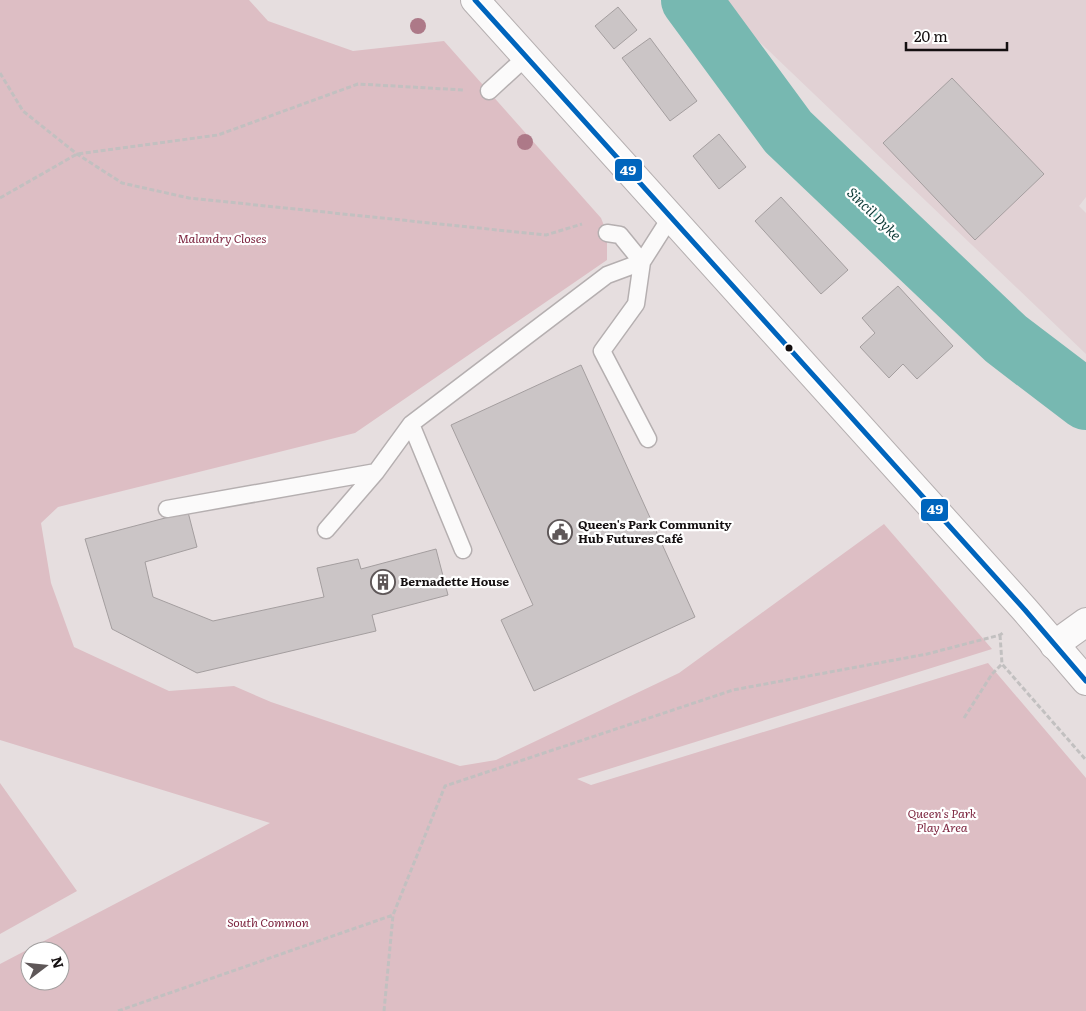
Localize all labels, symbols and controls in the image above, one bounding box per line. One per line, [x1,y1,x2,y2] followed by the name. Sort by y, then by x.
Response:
[906,20,1007,52] scale bar
[914,24,948,47] text: 20 m
[614,158,643,182] line badge: 49
[620,159,636,179] text: 49
[843,182,907,244] water label: Sincil Dyke
[177,229,267,247] park label: Malandry Closes
[784,343,794,353] unlabelled marker
[920,498,949,522] line badge: 49
[927,498,943,518] text: 49
[578,515,732,547] place label: Queen's Park Community Hub Futures Café
[547,519,573,545] public building icon: Queen's Park Community Hub Futures Café
[370,569,396,595] building icon: Bernadette House
[400,572,509,590] place label: Bernadette House
[908,804,977,836] park label: Queen's Park Play Area
[227,913,309,931] park label: South Common
[20,941,70,991] north arrow
[47,954,70,971] text: N

